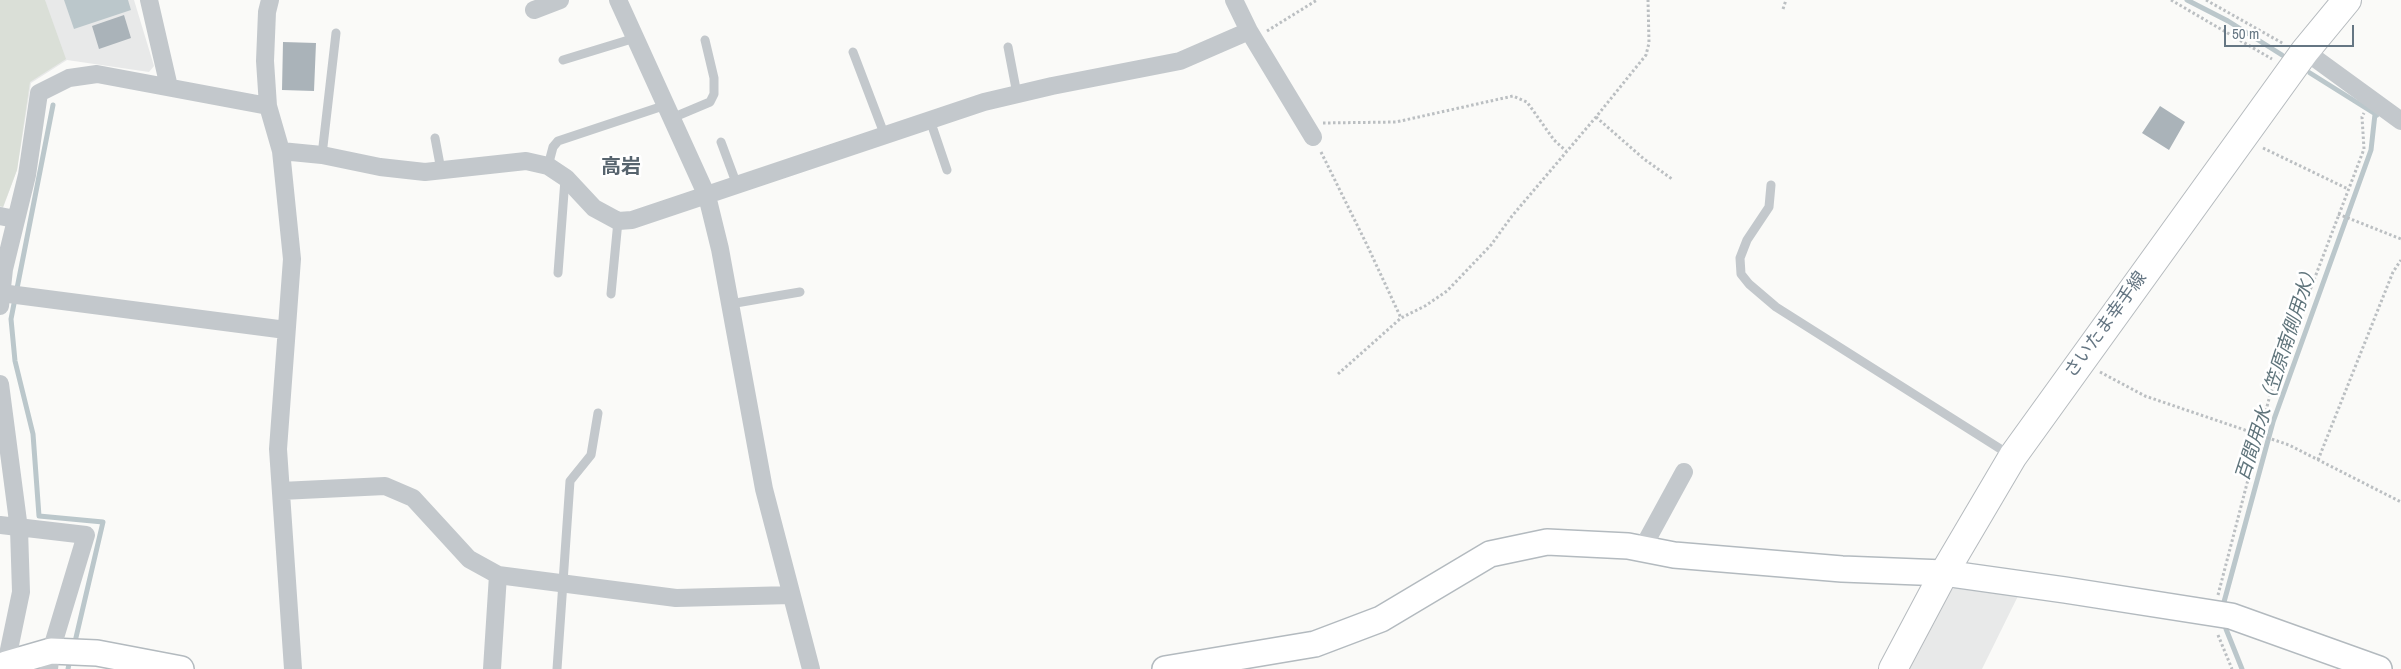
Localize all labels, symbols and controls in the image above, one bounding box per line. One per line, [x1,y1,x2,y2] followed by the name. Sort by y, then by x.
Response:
[2226,15,2356,47] scale bar
[2232,23,2259,44] text: 50 m
[601,156,641,180] district label: 高岩
[2232,260,2324,484] water label: 百間用水（笠原南側用水）
[2060,268,2152,382] street label: さいたま幸手線

